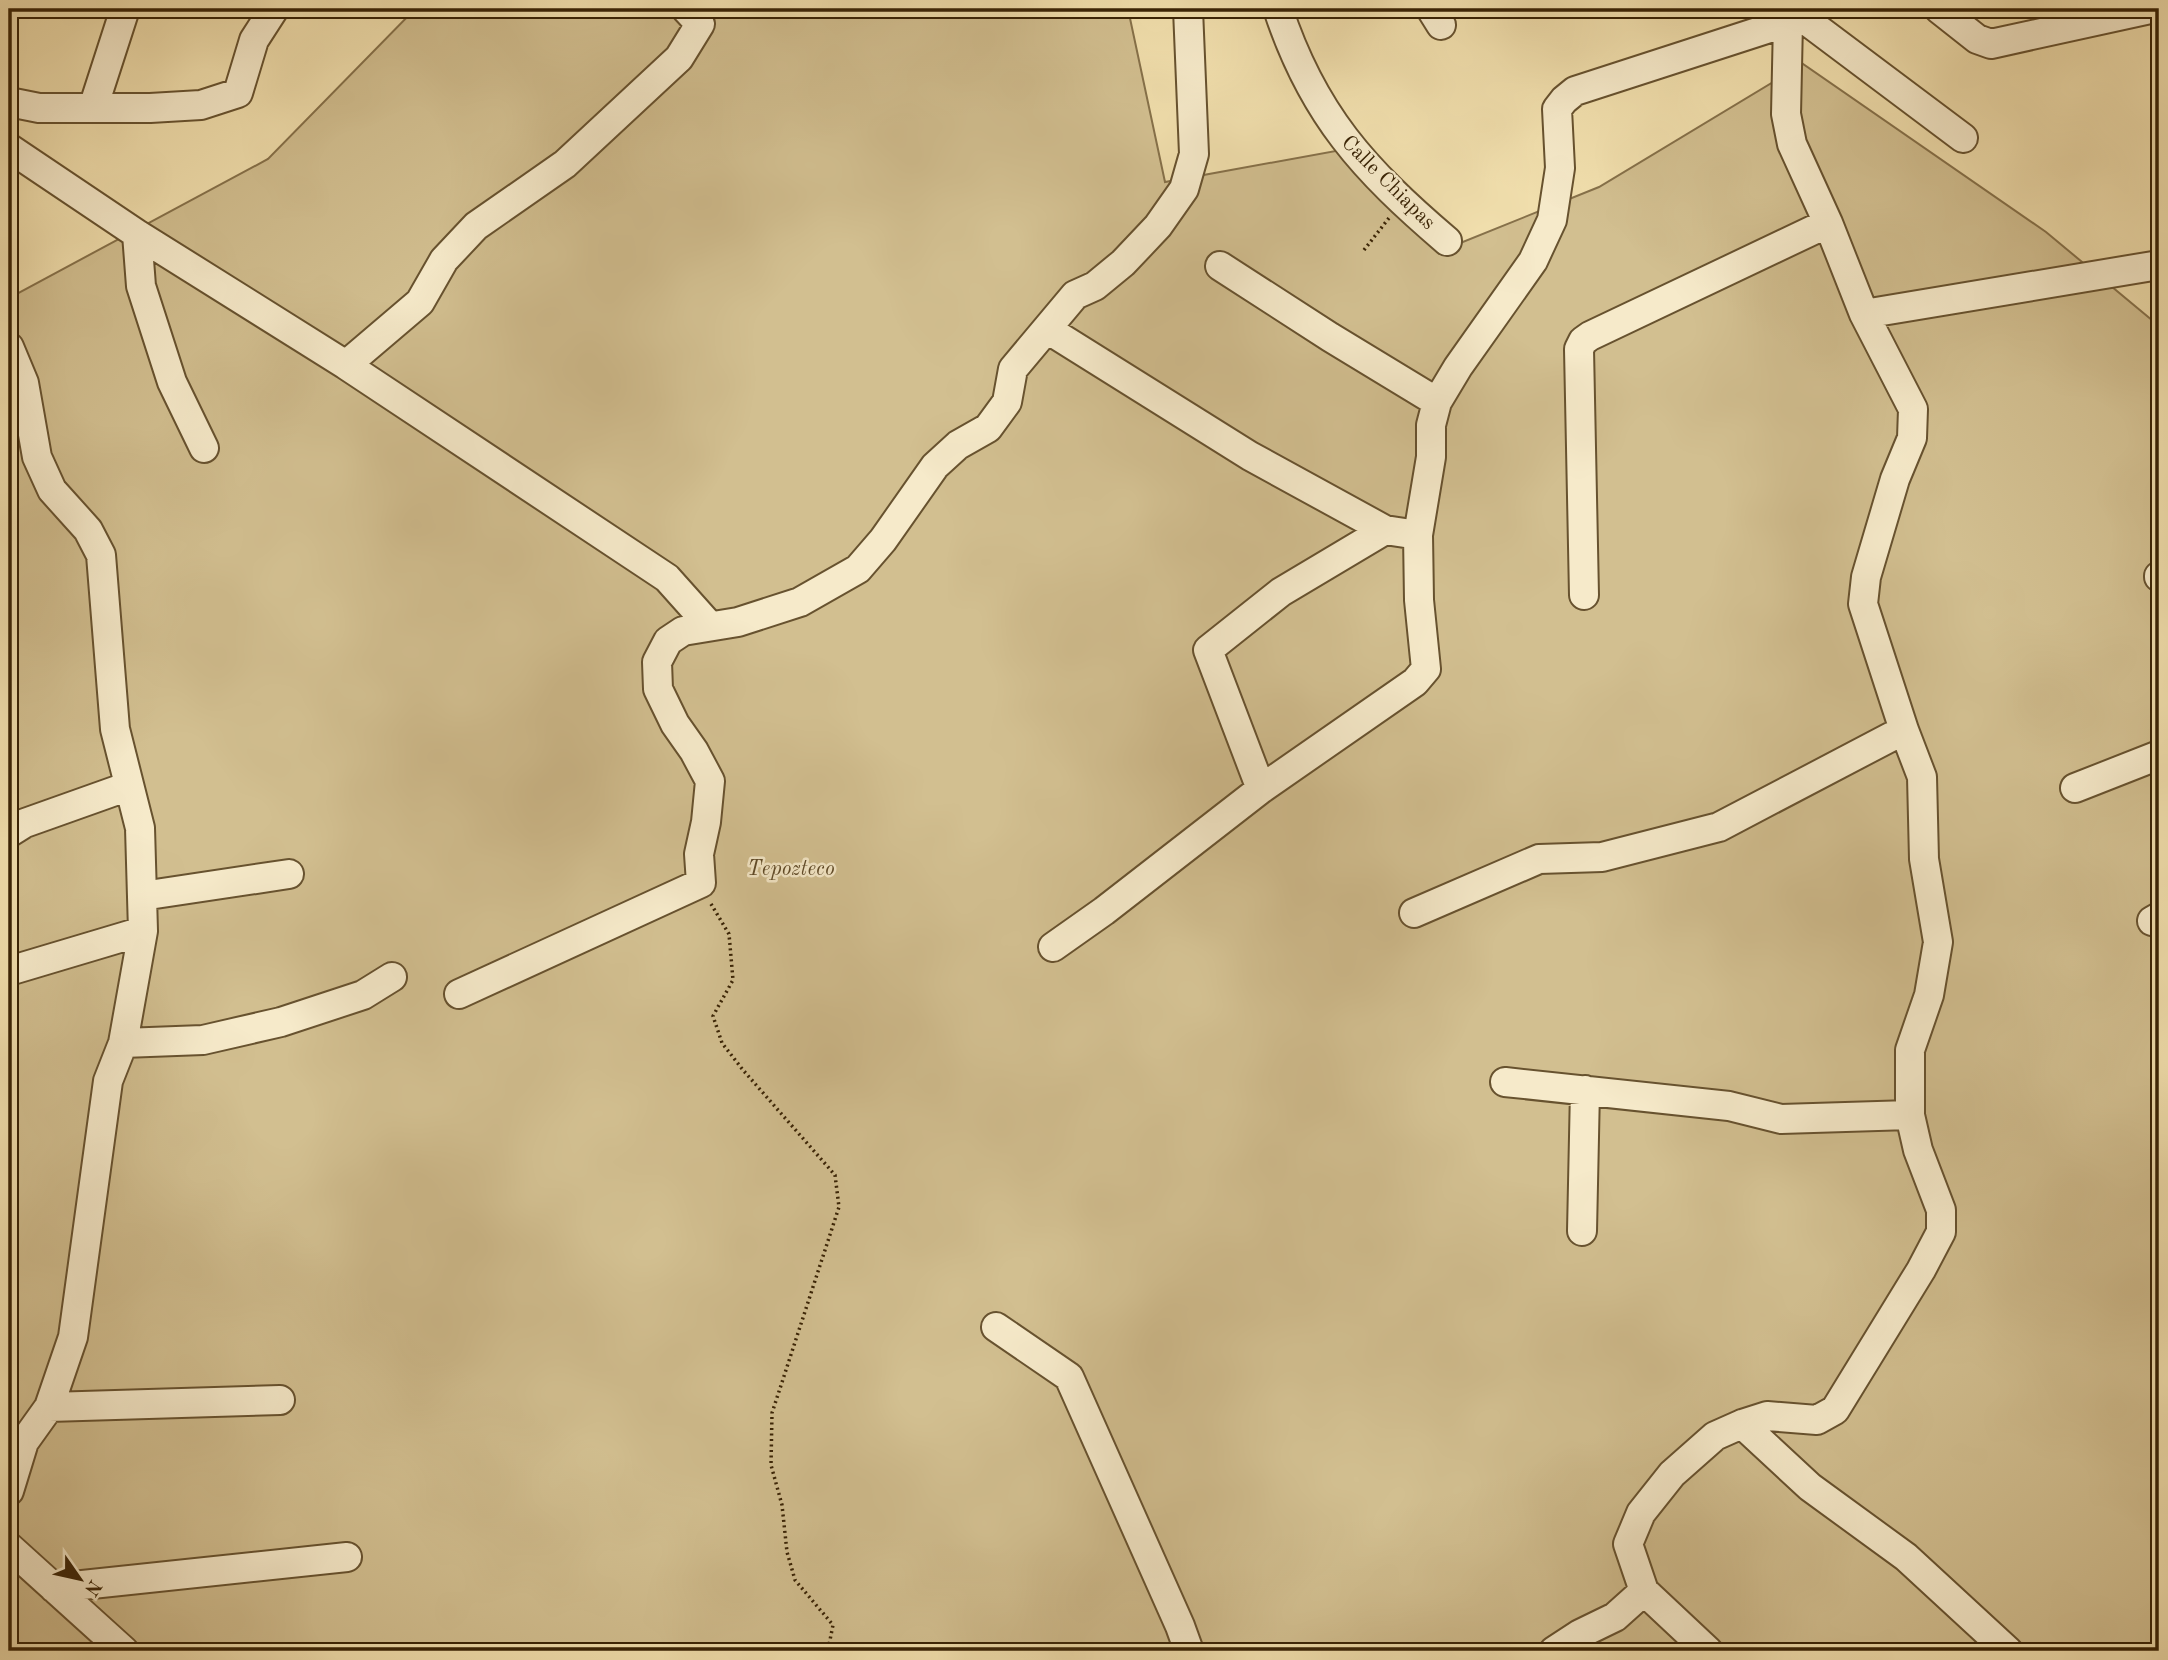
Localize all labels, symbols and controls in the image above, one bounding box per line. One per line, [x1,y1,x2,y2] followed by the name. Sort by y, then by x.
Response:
[1337,132,1439,234] street label: Calle Chiapas
[747,859,835,880] park label: Tepozteco
[46,1544,116,1614] north arrow
[80,1576,104,1599] text: N

